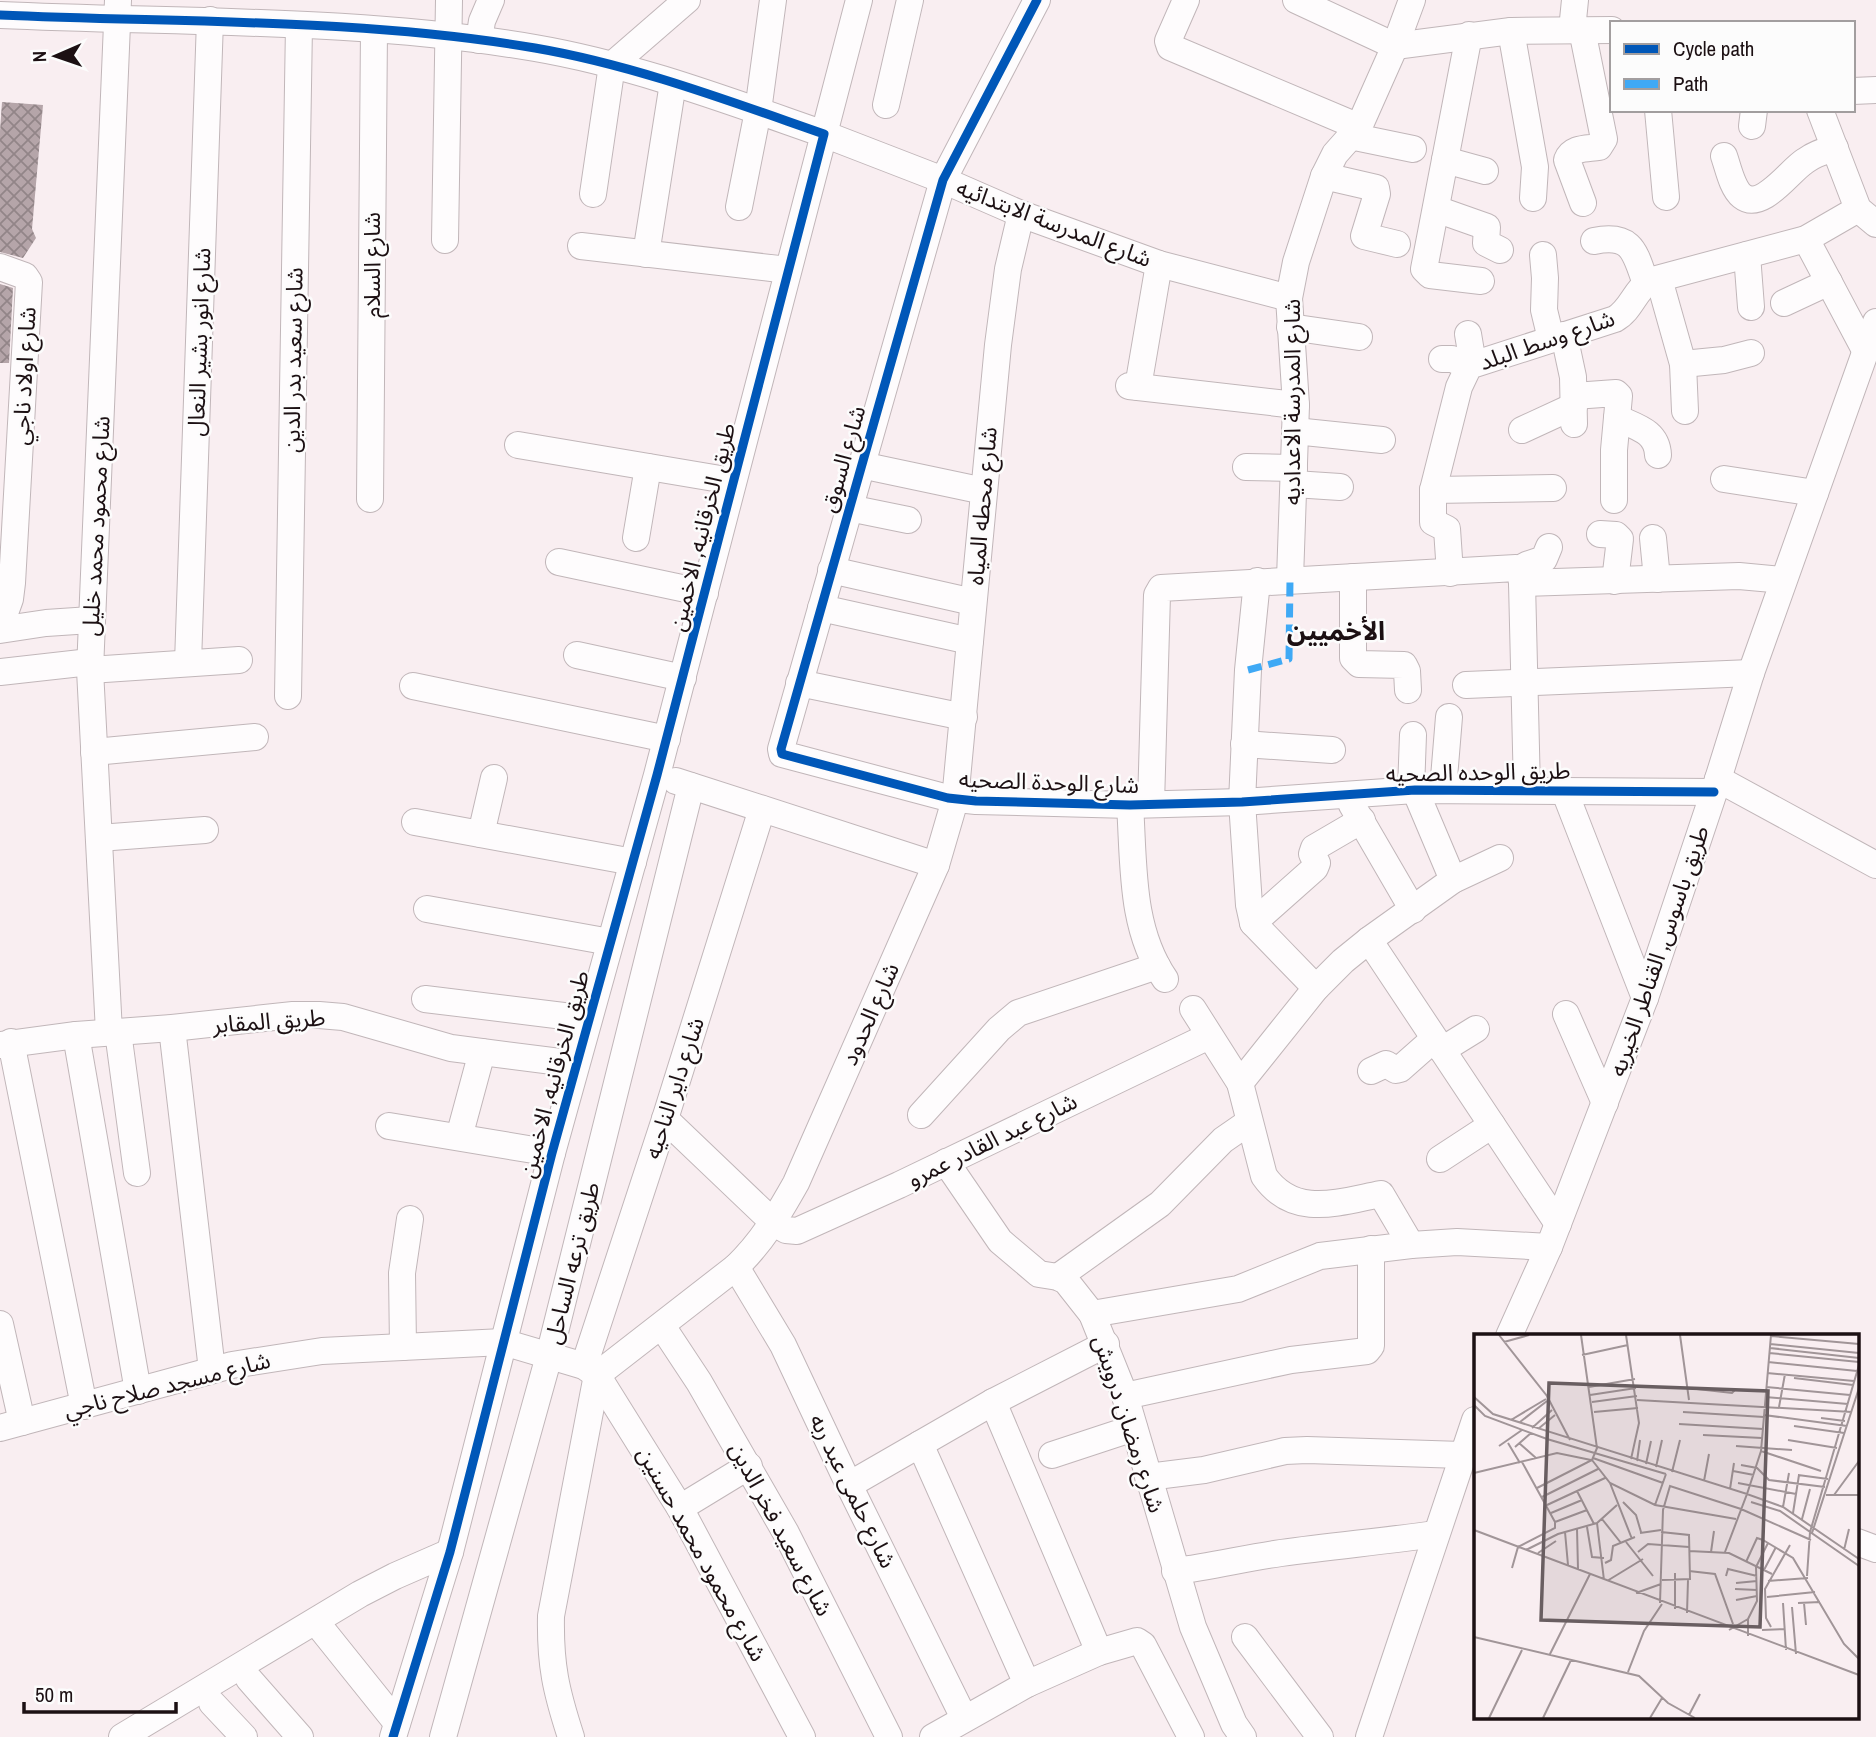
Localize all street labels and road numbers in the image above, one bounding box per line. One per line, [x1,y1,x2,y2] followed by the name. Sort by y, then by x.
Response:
[951,171,1156,276] street label: شارع المدرسة الابتدائيه
[356,212,390,318] street label: شارع السلام
[180,247,219,437] street label: شارع انور بشير النعال
[275,267,312,453] street label: شارع سعيد بدر الدين
[1276,299,1309,505] street label: شارع المدرسة الاعداديه
[1475,302,1619,379] street label: شارع وسط البلد
[4,306,45,446] street label: شارع اولاد ناجي
[812,402,874,516] street label: شارع السوق
[74,415,119,637] street label: شارع محمود محمد خليل
[661,419,742,634] street label: طريق الخرقانيه, الاخمين
[959,425,1006,587] street label: شارع محطه المياه
[1385,754,1571,789] street label: طريق الوحده الصحيه
[958,763,1140,802] street label: شارع الوحدة الصحيه
[1601,821,1716,1080] street label: طريق باسوس, القناطر الخيريه
[833,957,908,1071] street label: شارع الحدود
[511,967,596,1181] street label: طريق الخرقانيه, الاخمين
[211,1001,326,1040] street label: طريق المقابر
[636,1013,713,1163] street label: شارع داير الناحيه
[902,1085,1083,1196] street label: شارع عبد القادر عمرو
[536,1179,607,1347] street label: طريق ترعه الساحل
[1084,1331,1173,1517] street label: شارع رمضان درويش
[60,1344,274,1427] street label: شارع مسجد صلاح ناجي
[801,1408,904,1574] street label: شارع حلمى عبد ربه
[721,1436,840,1622] street label: شارع سعيد فخر الدين
[629,1441,774,1668] street label: شارع محمود محمد حسنين

